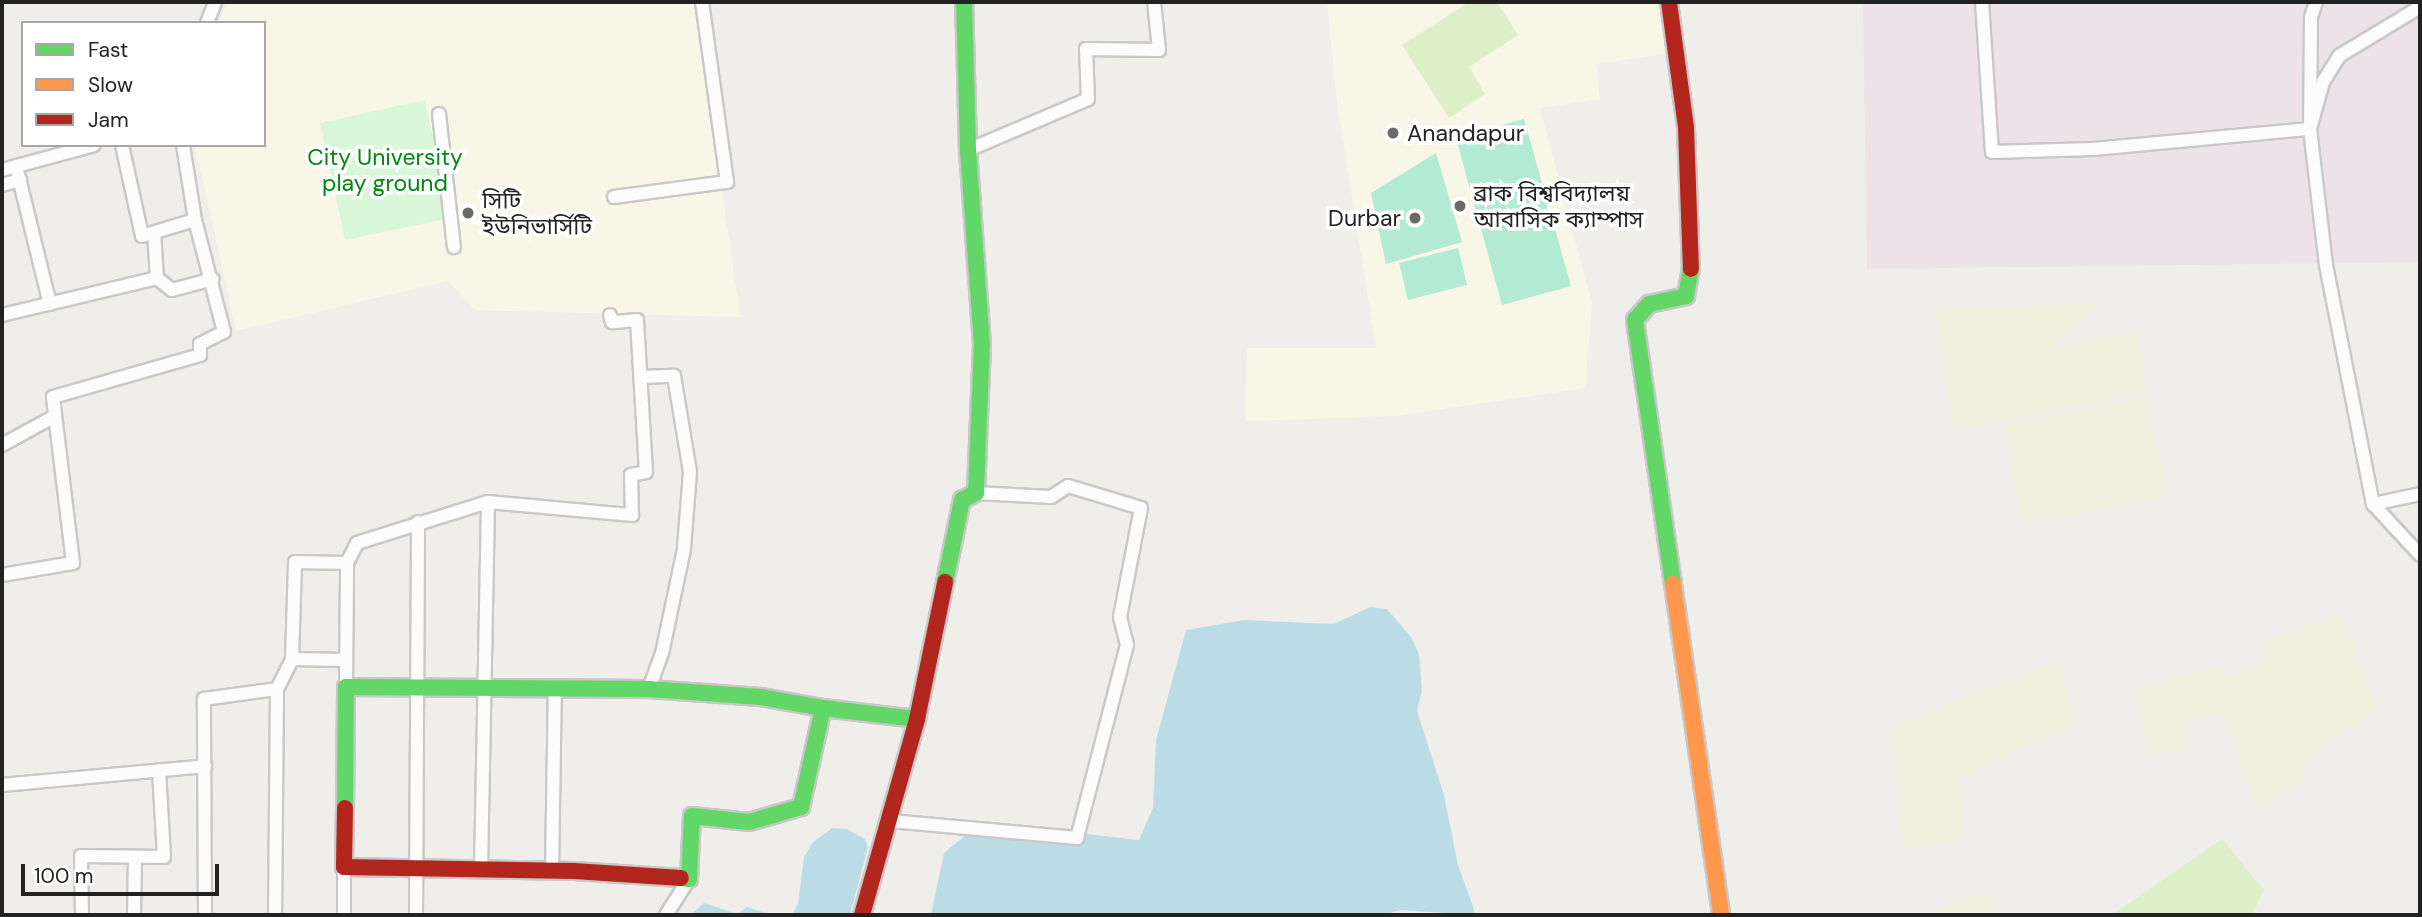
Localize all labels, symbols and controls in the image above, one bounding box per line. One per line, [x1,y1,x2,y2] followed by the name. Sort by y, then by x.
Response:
[21,21,266,147] legend
[88,36,128,64] text: Fast
[88,71,133,99] text: Slow
[88,106,129,134] text: Jam
[1407,119,1524,147] place label: Anandapur
[1385,125,1401,141] marker: Anandapur
[307,143,463,197] park label: City University play ground
[1474,179,1643,233] place label: ব্রাক বিশ্ববিদ্যালয় আবাসিক ক্যাম্পাস
[482,186,592,240] place label: সিটি ইউনিভার্সিটি
[1452,198,1468,214] marker: ব্রাক বিশ্ববিদ্যালয় আবাসিক ক্যাম্পাস
[1328,204,1401,232] place label: Durbar
[460,205,476,221] marker: সিটি ইউনিভার্সিটি
[1407,210,1423,226] marker: Durbar
[24,850,222,894] scale bar
[34,862,94,890] text: 100 m

